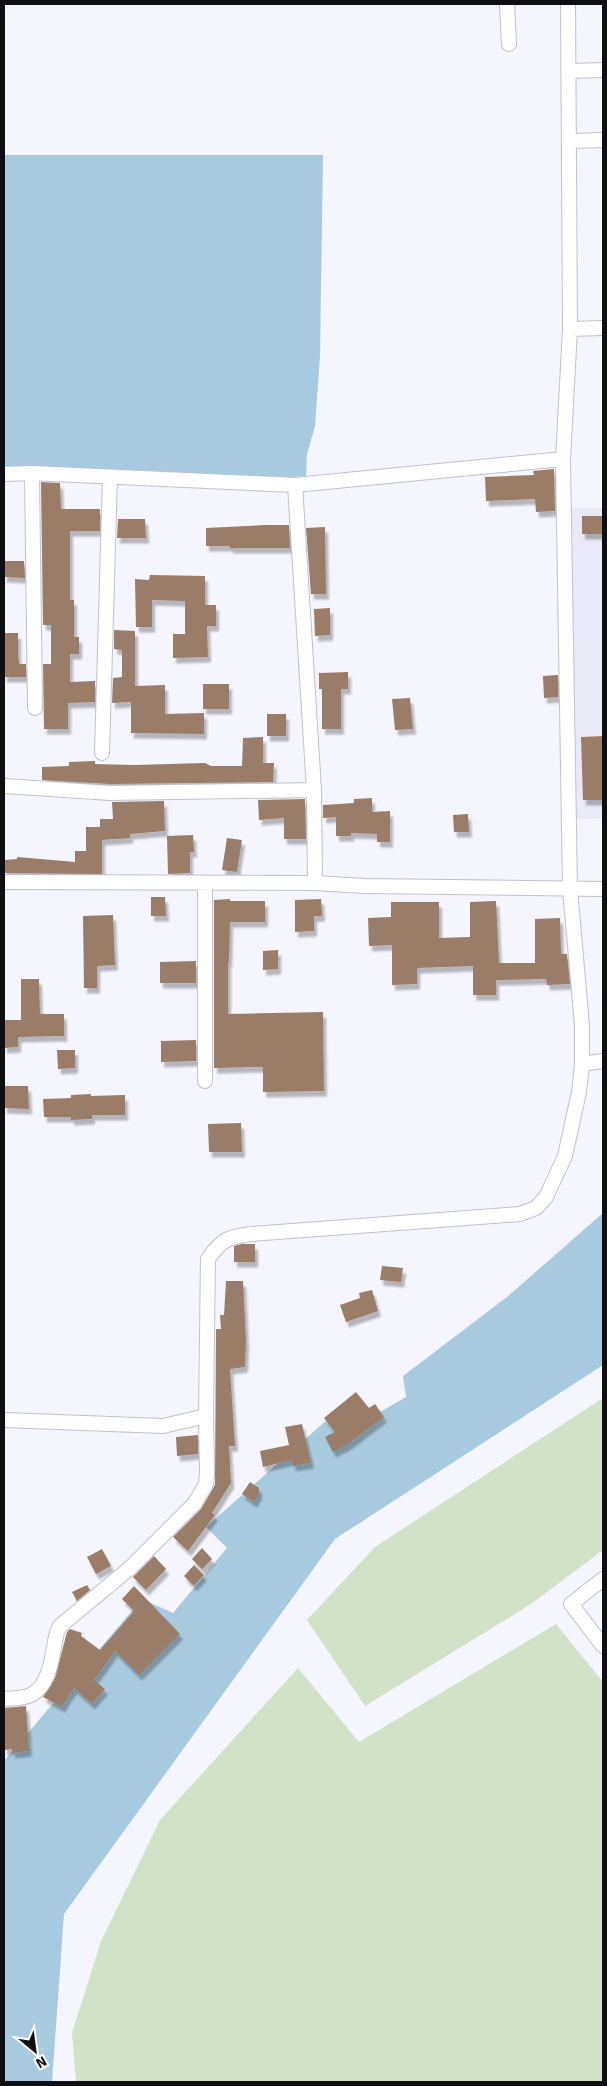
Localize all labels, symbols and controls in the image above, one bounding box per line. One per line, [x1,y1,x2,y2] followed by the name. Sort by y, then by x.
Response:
[10,2026,60,2076] north arrow
[33,2052,49,2072] text: N

